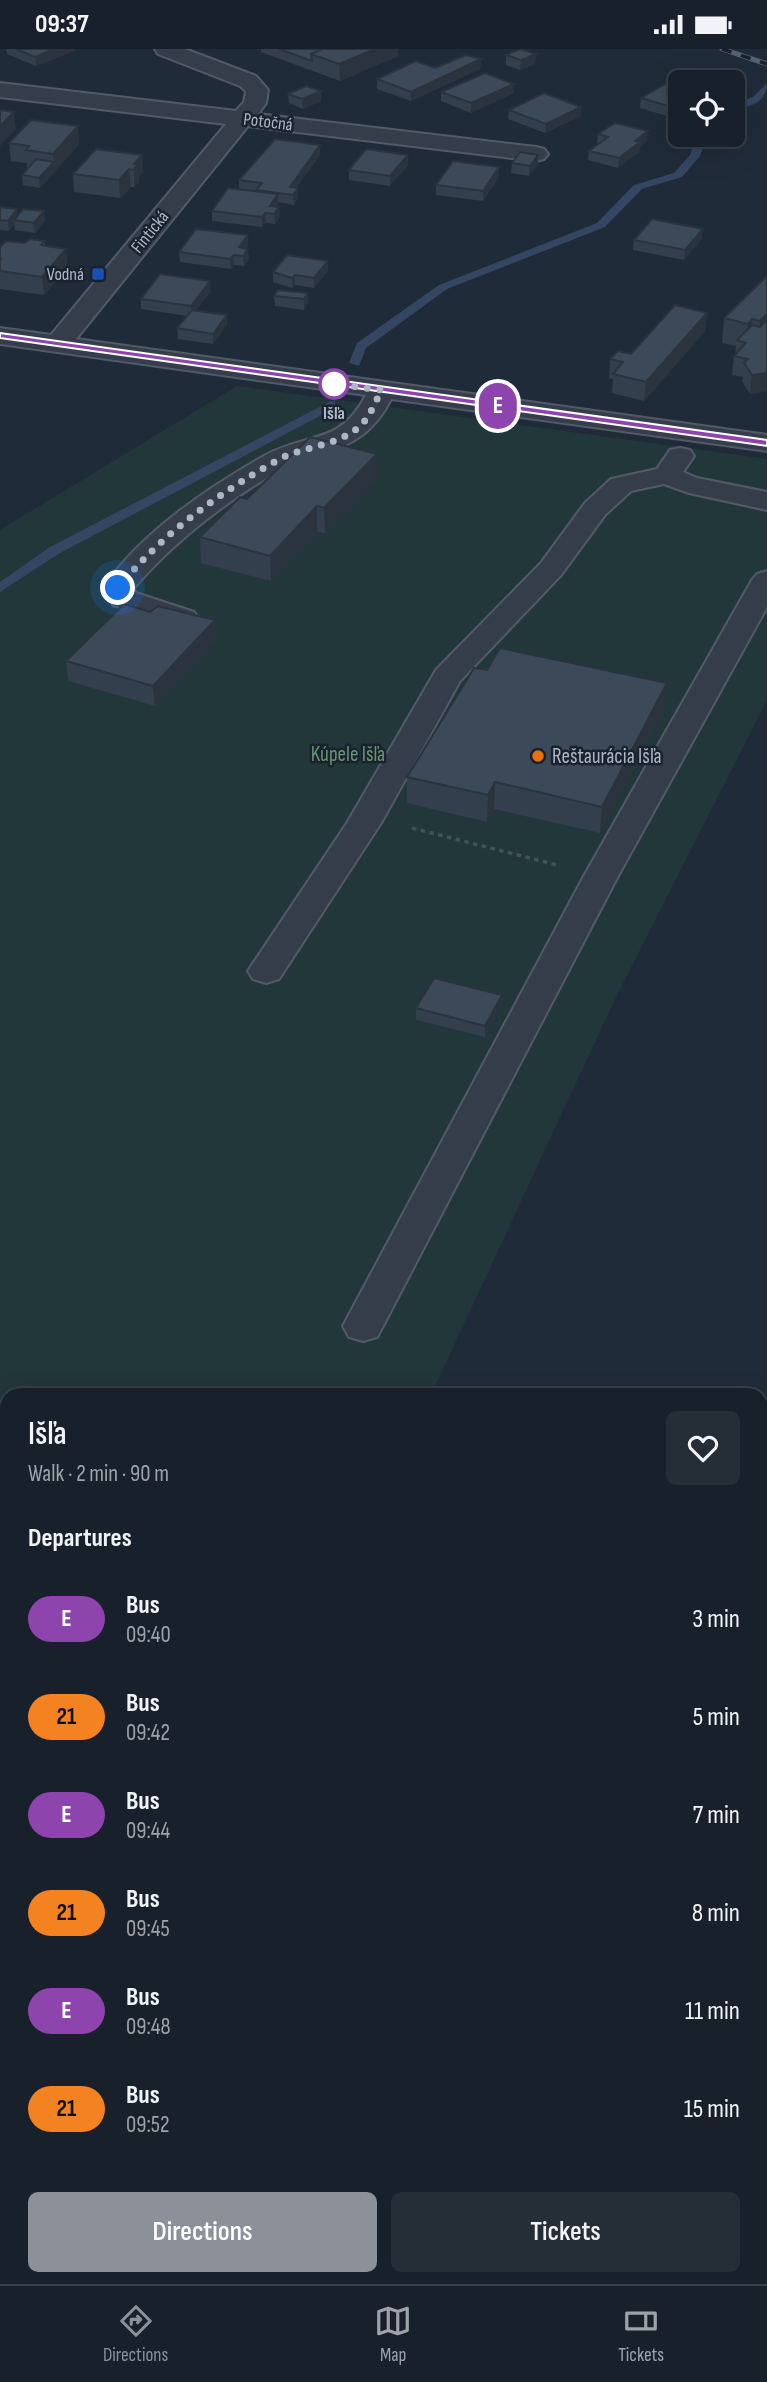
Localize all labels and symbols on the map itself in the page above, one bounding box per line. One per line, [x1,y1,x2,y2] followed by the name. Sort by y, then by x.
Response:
[242,109,294,135] street label: Potočná
[127,207,173,257] street label: Fintická
[47,264,84,285] place label: Vodná
[90,266,106,282] marker: Vodná
[319,369,349,399] marker: Išľa
[475,383,521,429] line badge: E
[323,403,345,424] place label: Išľa
[100,570,135,605] your location
[311,742,385,767] park label: Kúpele Išľa
[552,744,662,769] place label: Reštaurácia Išľa
[530,748,546,764] marker: Reštaurácia Išľa

